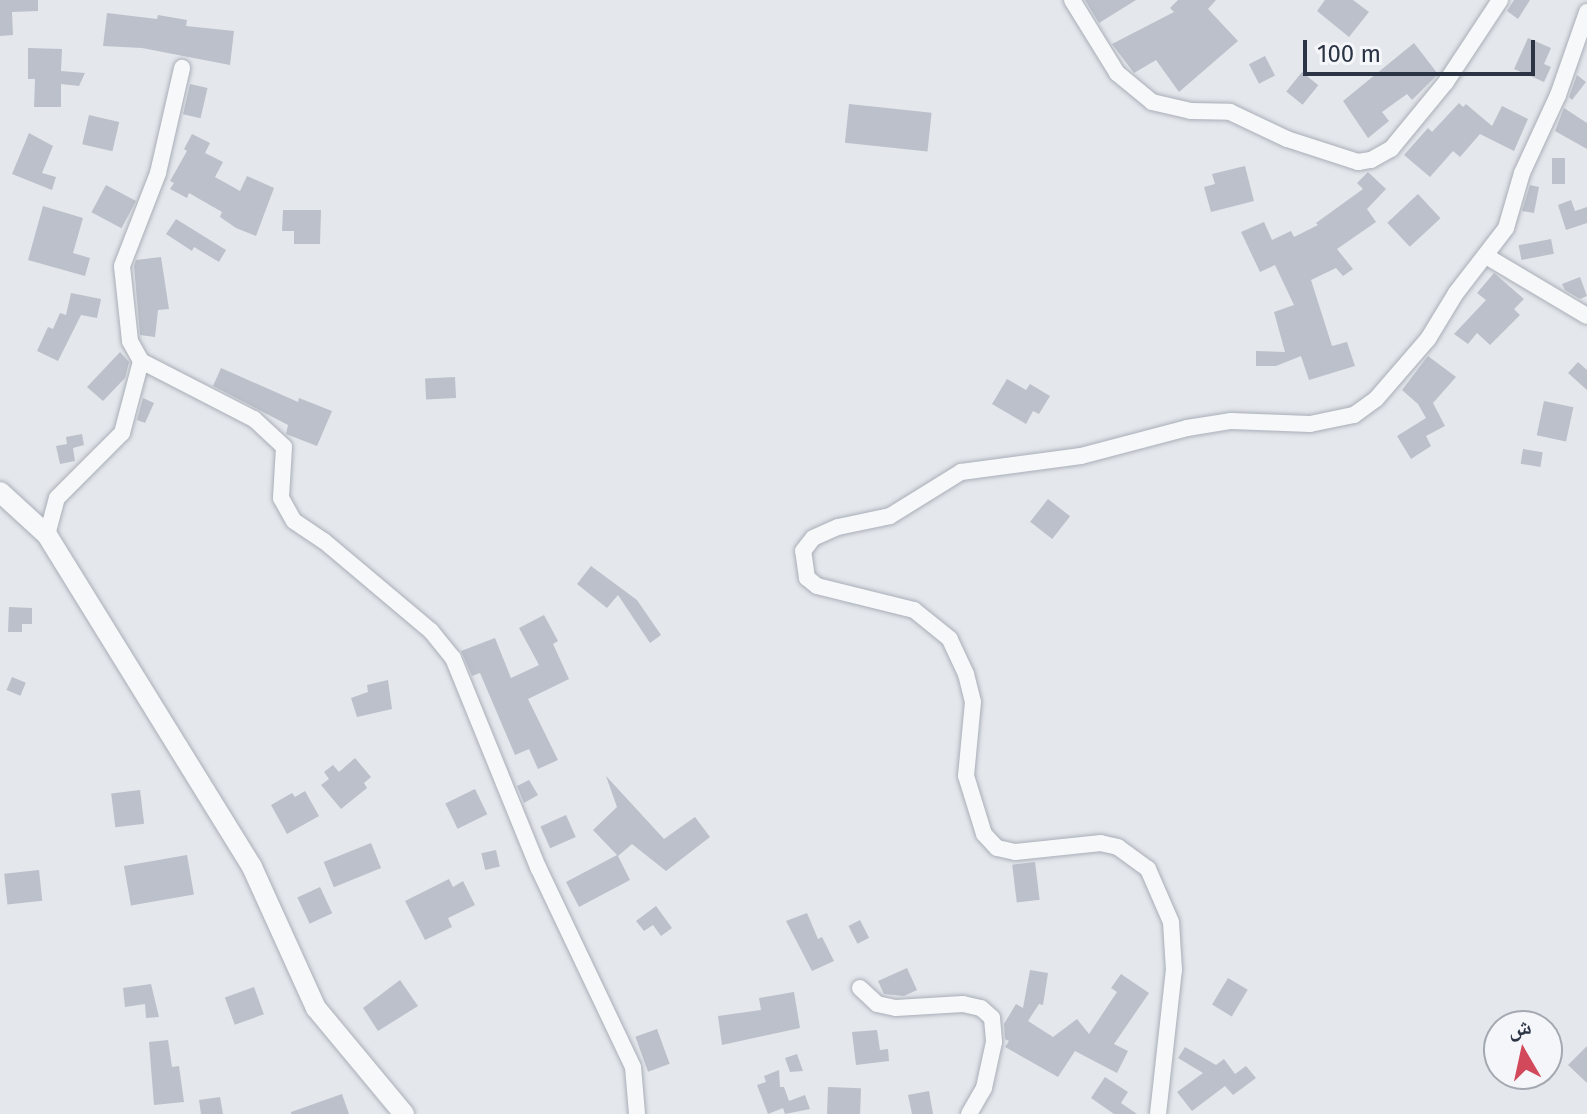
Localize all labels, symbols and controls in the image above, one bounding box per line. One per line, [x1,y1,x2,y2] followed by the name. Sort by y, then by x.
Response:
[1307,24,1539,74] scale bar
[1317,40,1381,68] text: 100 m
[1483,1010,1563,1090] north arrow
[1506,1013,1533,1043] text: ش

